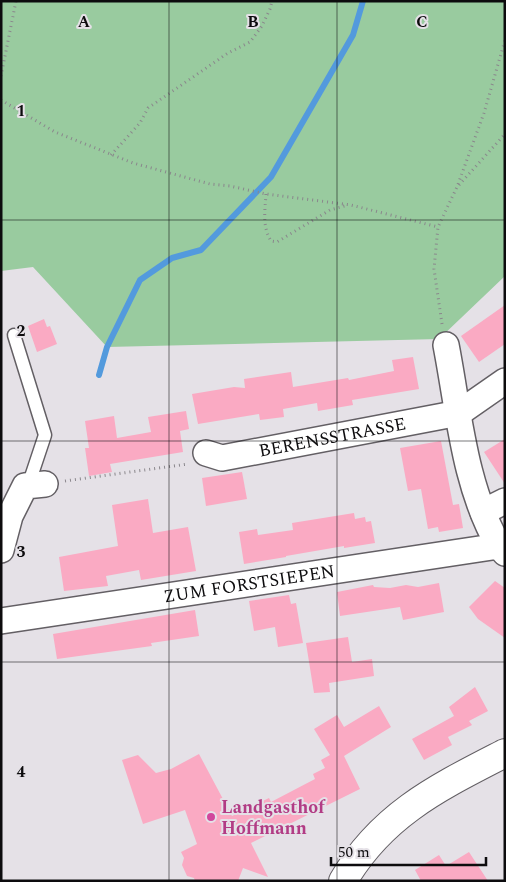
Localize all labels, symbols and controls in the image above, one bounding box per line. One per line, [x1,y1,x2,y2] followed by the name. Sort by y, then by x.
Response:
[78,10,91,34] text: A
[247,10,259,34] text: B
[416,10,428,34] text: C
[17,99,25,123] text: 1
[17,319,26,343] text: 2
[256,410,408,464] street label: BERENSSTRASSE
[17,540,26,564] text: 3
[162,557,337,610] street label: ZUM FORSTSIEPEN
[17,760,26,784] text: 4
[221,794,326,842] place label: Landgasthof Hoffmann
[205,811,217,823] marker: Landgasthof Hoffmann
[331,834,486,866] scale bar
[338,841,370,864] text: 50 m

